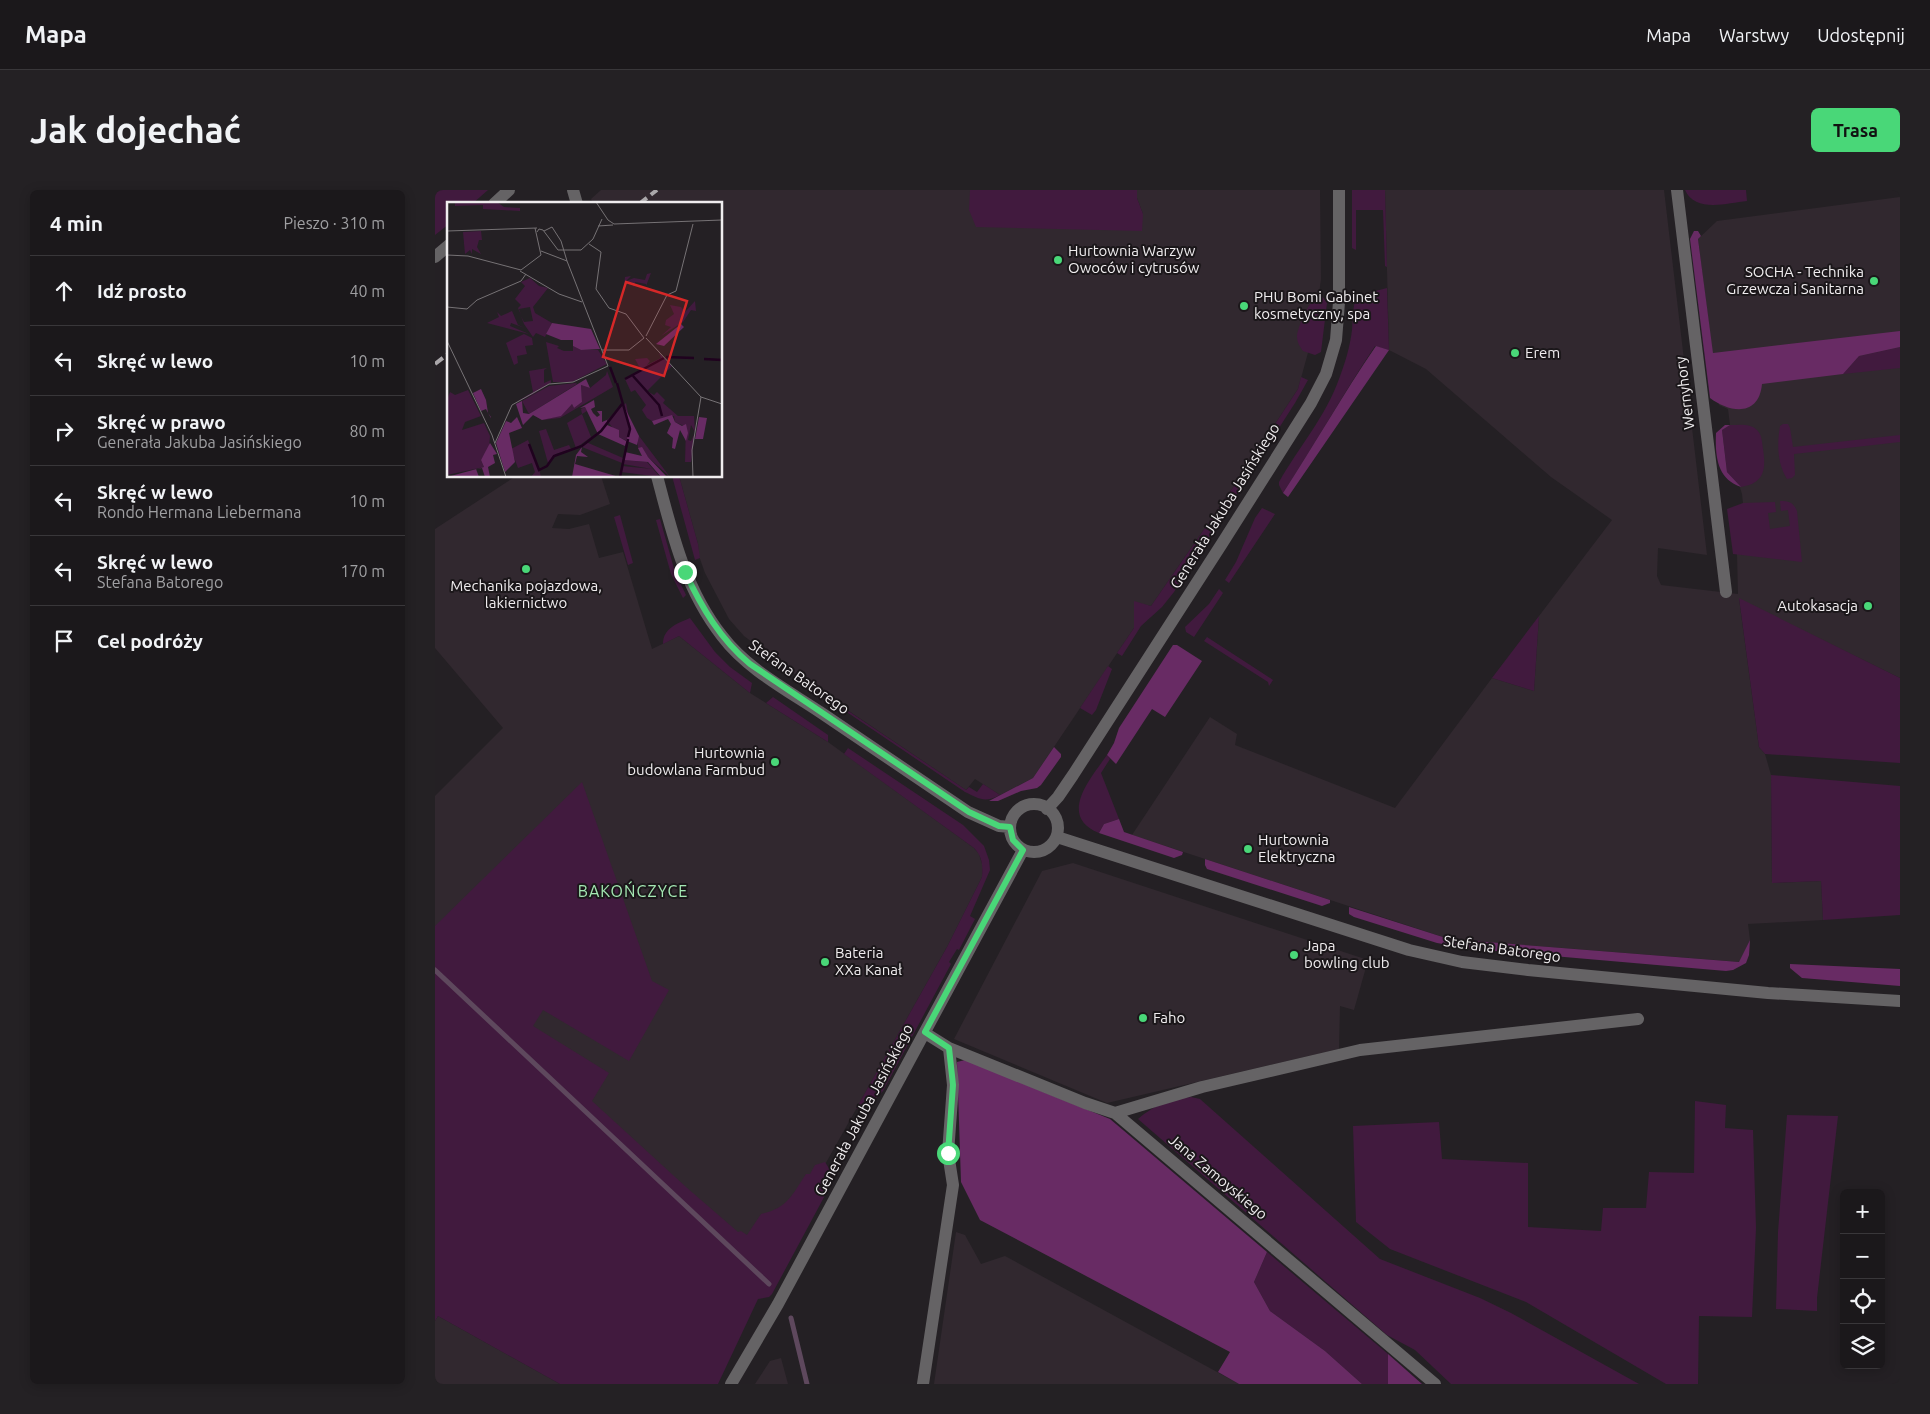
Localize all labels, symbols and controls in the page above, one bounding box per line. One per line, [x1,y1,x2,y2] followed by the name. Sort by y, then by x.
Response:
[25,21,87,48] text: Mapa
[1646,25,1691,45] text: Mapa
[1719,25,1789,45] text: Warstwy
[1817,25,1905,45] text: Udostępnij
[1811,108,1900,152] button: Trasa
[30,110,241,150] text: Jak dojechać
[447,202,723,478] inset map
[50,211,103,235] text: 4 min
[283,214,385,232] text: Pieszo · 310 m
[1068,242,1200,276] place label: Hurtownia Warzyw Owoców i cytrusów
[1052,254,1064,266] marker: Hurtownia Warzyw Owoców i cytrusów
[1726,263,1864,297] place label: SOCHA - Technika Grzewcza i Sanitarna
[1868,275,1880,287] marker: SOCHA - Technika Grzewcza i Sanitarna
[50,277,78,305] icon: ahead
[97,280,187,302] text: Idź prosto
[349,282,385,300] text: 40 m
[1254,288,1378,322] place label: PHU Bomi Gabinet kosmetyczny, spa
[1238,300,1250,312] marker: PHU Bomi Gabinet kosmetyczny, spa
[1525,344,1560,361] place label: Erem
[50,347,78,375] icon: left
[1509,347,1521,359] marker: Erem
[97,350,213,372] text: Skręć w lewo
[349,352,385,370] text: 10 m
[1672,355,1697,431] street label: Wernyhory
[97,411,226,433] text: Skręć w prawo
[50,417,78,445] icon: right
[1166,420,1283,592] street label: Generała Jakuba Jasińskiego
[349,422,385,440] text: 80 m
[97,433,302,451] text: Generała Jakuba Jasińskiego
[97,481,213,503] text: Skręć w lewo
[50,487,78,515] icon: left
[349,492,385,510] text: 10 m
[97,503,301,521] text: Rondo Hermana Liebermana
[97,551,213,573] text: Skręć w lewo
[50,557,78,585] icon: left
[674,561,697,584] route end
[340,562,385,580] text: 170 m
[520,563,532,575] marker: Mechanika pojazdowa, lakiernictwo
[97,573,223,591] text: Stefana Batorego
[450,577,602,611] place label: Mechanika pojazdowa, lakiernictwo
[1777,597,1858,614] place label: Autokasacja
[1862,600,1874,612] marker: Autokasacja
[50,627,78,655] icon: arrive
[97,630,203,652] text: Cel podróży
[746,636,853,717] street label: Stefana Batorego
[627,744,765,778] place label: Hurtownia budowlana Farmbud
[769,756,781,768] marker: Hurtownia budowlana Farmbud
[1258,831,1335,865] place label: Hurtownia Elektryczna
[1242,843,1254,855] marker: Hurtownia Elektryczna
[578,880,688,900] district label: BAKOŃCZYCE
[1442,932,1562,965] street label: Stefana Batorego
[1304,937,1390,971] place label: Japa bowling club
[835,944,902,978] place label: Bateria XXa Kanał
[1288,949,1300,961] marker: Japa bowling club
[819,956,831,968] marker: Bateria XXa Kanał
[1153,1009,1185,1026] place label: Faho
[1137,1012,1149,1024] marker: Faho
[811,1021,916,1199] street label: Generała Jakuba Jasińskiego
[1166,1130,1271,1223] street label: Jana Zamoyskiego
[937,1142,960,1165] route start
[1840,1189,1885,1369] map controls
[1840,1189,1885,1234] button: +
[1840,1234,1885,1279] button: −
[1840,1279,1885,1324] button: locate
[1840,1324,1885,1369] button: layers

